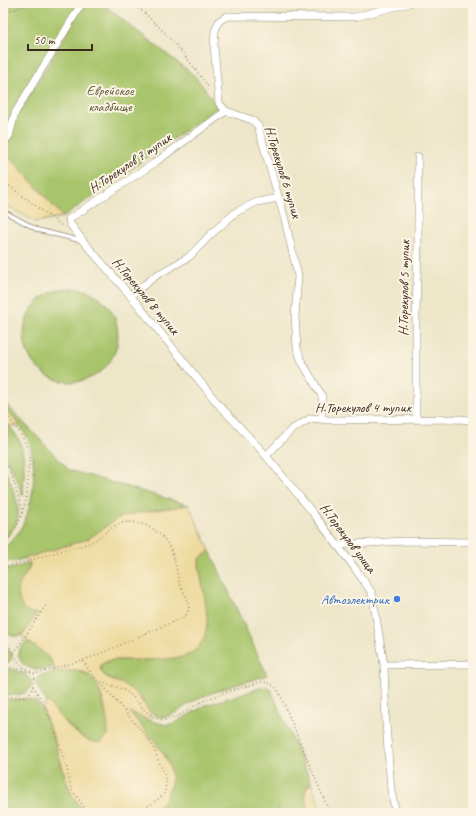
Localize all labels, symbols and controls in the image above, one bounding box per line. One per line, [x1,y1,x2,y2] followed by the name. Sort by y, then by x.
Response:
[28,26,92,52] scale bar
[34,32,56,48] text: 50 m
[86,82,135,115] park label: Еврейское кладбище
[261,124,305,221] street label: Н.Торекулов 6 тупик
[85,129,175,197] street label: Н.Торекулов 7 тупик
[395,239,413,336] street label: Н.Торекулов 5 тупик
[109,254,184,339] street label: Н.Торекулов 8 тупик
[315,399,412,416] street label: Н.Торекулов 4 тупик
[316,500,380,577] street label: Н.Торекулов улица
[321,591,391,608] place label: Автоэлектрик
[392,594,402,604] marker: Автоэлектрик

